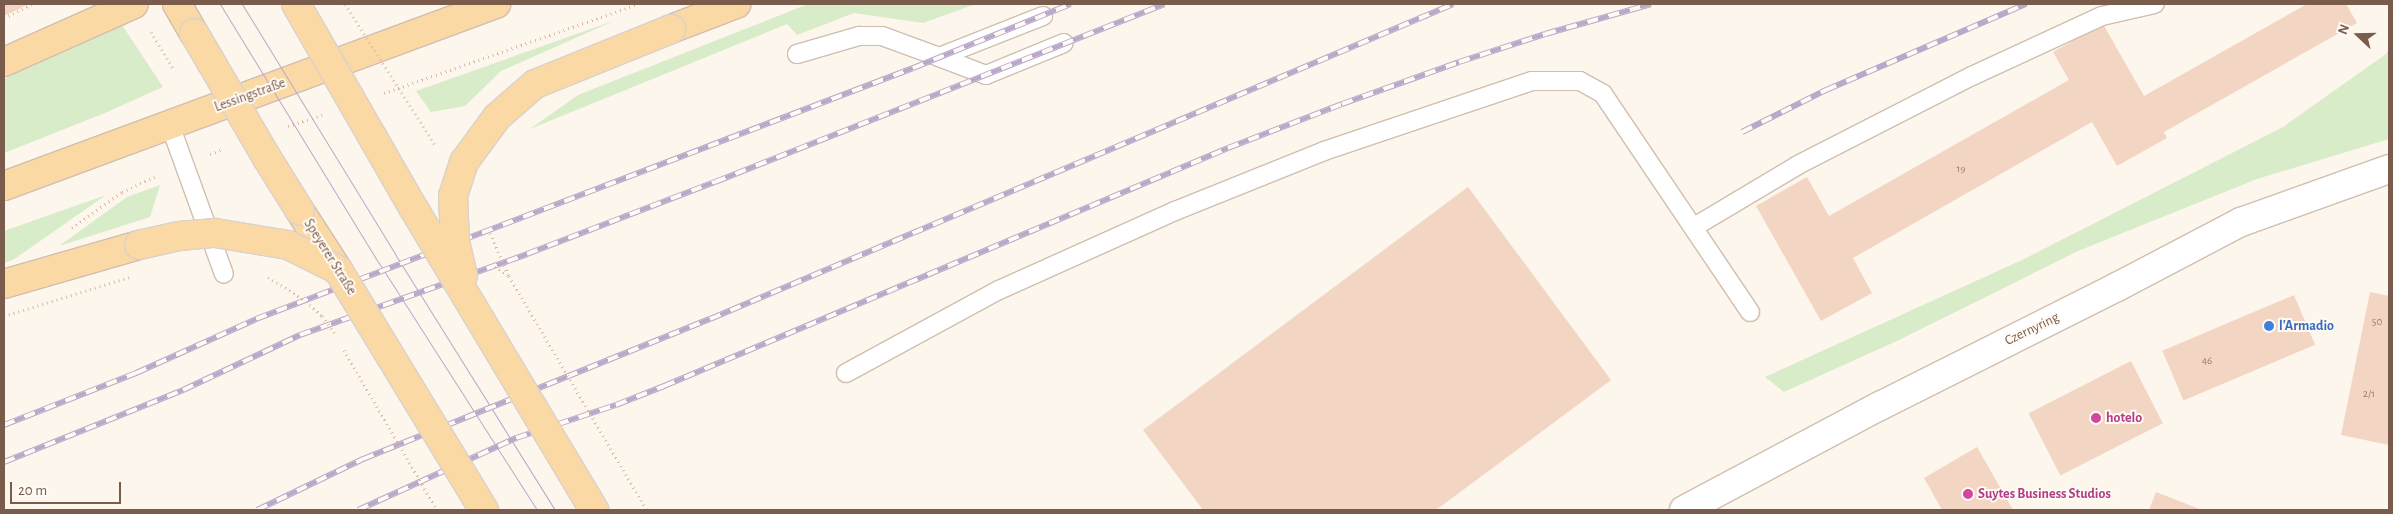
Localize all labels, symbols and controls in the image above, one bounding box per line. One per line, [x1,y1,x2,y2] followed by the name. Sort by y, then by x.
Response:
[2333,10,2383,60] north arrow
[2336,23,2352,37] text: N
[212,74,288,116] street label: Lessingstraße
[1957,162,1965,176] house number: 19
[300,216,360,298] street label: Speyerer Straße
[2002,309,2062,349] street label: Czernyring
[2372,315,2382,329] house number: 50
[2279,318,2334,334] place label: l'Armadio
[2263,320,2275,332] marker: l'Armadio
[2202,354,2212,368] house number: 46
[2363,387,2375,401] house number: 2/1
[2106,410,2142,426] place label: hotelo
[2090,412,2102,424] marker: hotelo
[12,472,124,504] scale bar
[18,483,47,498] text: 20 m
[1978,486,2111,502] place label: Suytes Business Studios
[1962,488,1974,500] marker: Suytes Business Studios

